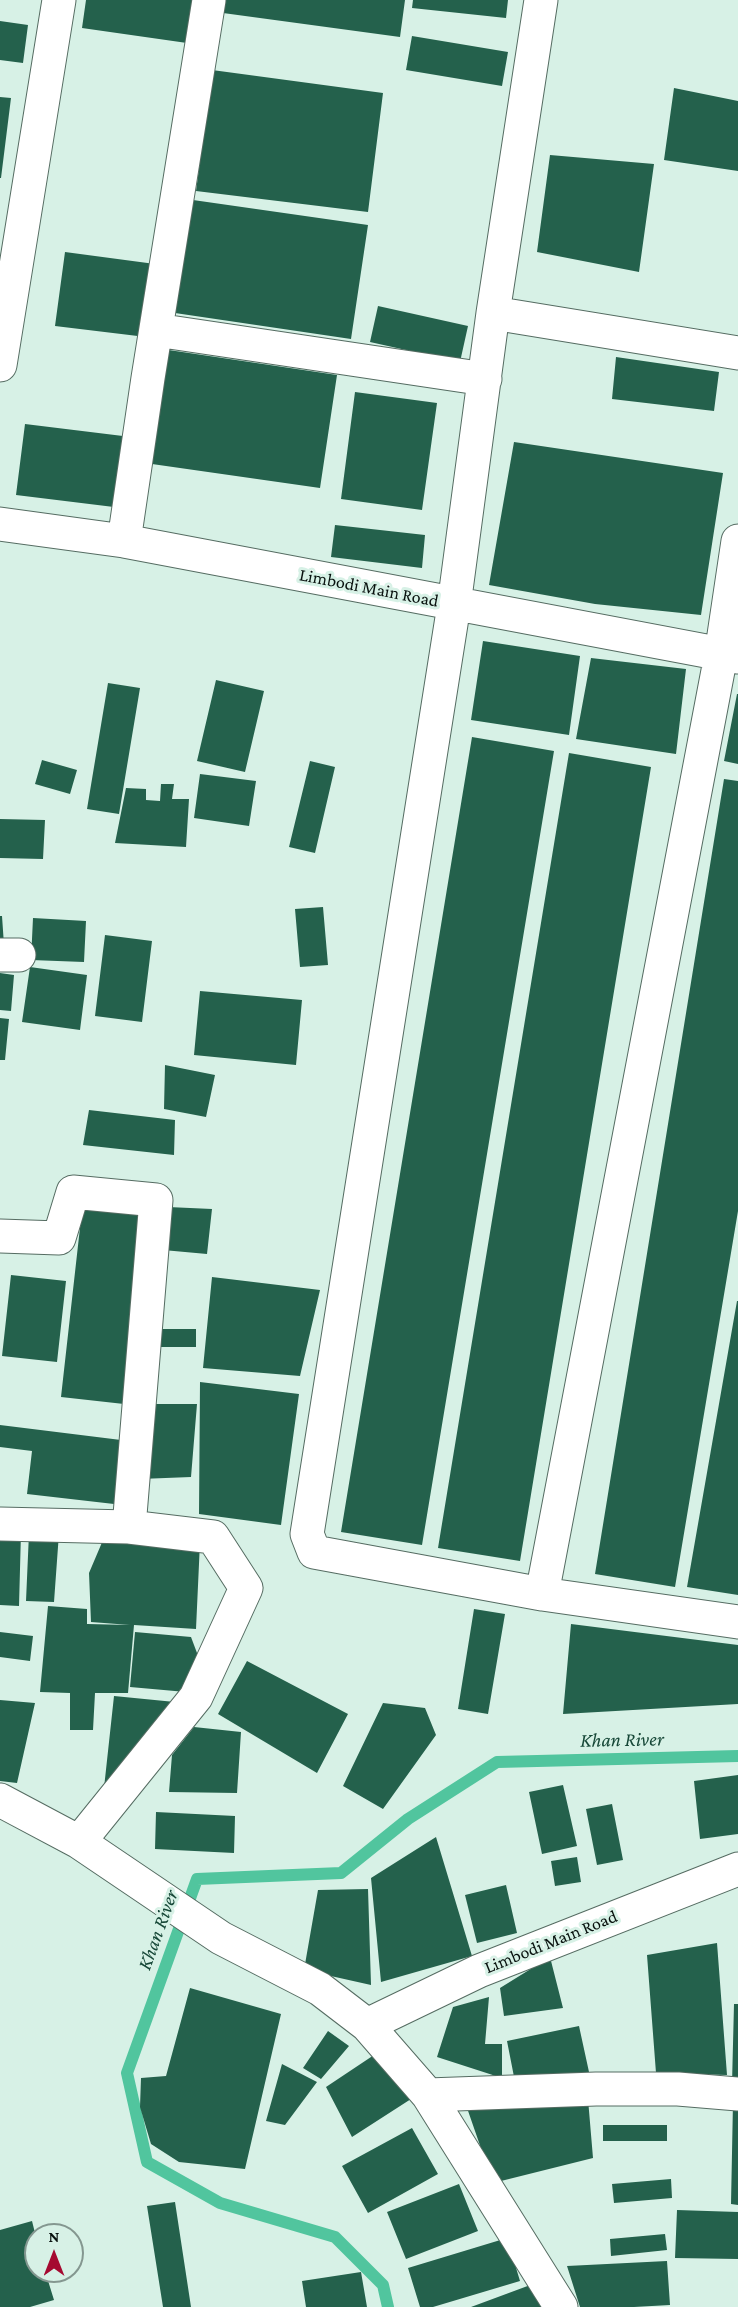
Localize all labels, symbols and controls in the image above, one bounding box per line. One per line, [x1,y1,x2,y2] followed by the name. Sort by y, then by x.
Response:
[298,564,440,612] street label: Limbodi Main Road
[580,1727,664,1753] water label: Khan River
[132,1887,184,1973] water label: Khan River
[481,1905,621,1979] street label: Limbodi Main Road
[24,2223,84,2283] north arrow
[49,2228,59,2245] text: N

